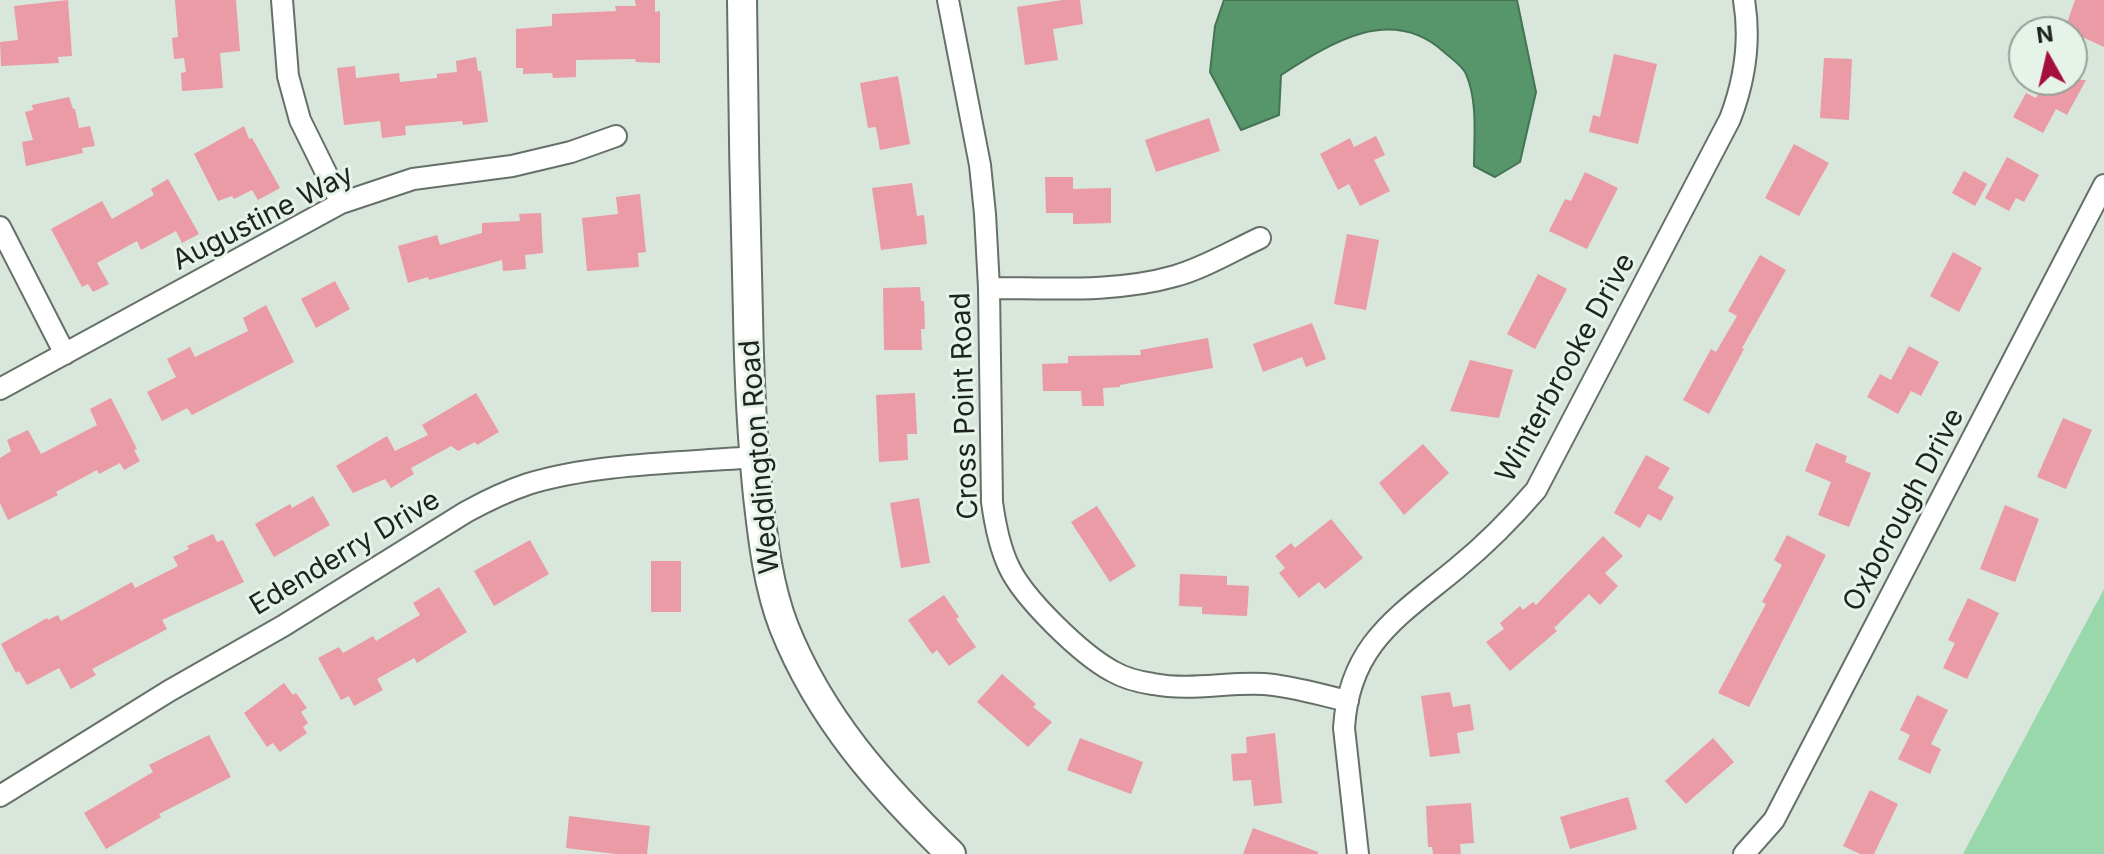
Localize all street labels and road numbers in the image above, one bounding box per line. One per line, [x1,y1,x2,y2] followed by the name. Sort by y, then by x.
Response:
[167,158,359,278] street label: Augustine Way
[1489,248,1643,488] street label: Winterbrooke Drive
[944,292,986,520] street label: Cross Point Road
[733,339,787,575] street label: Weddington Road
[1836,403,1972,617] street label: Oxborough Drive
[244,483,446,623] street label: Edenderry Drive

